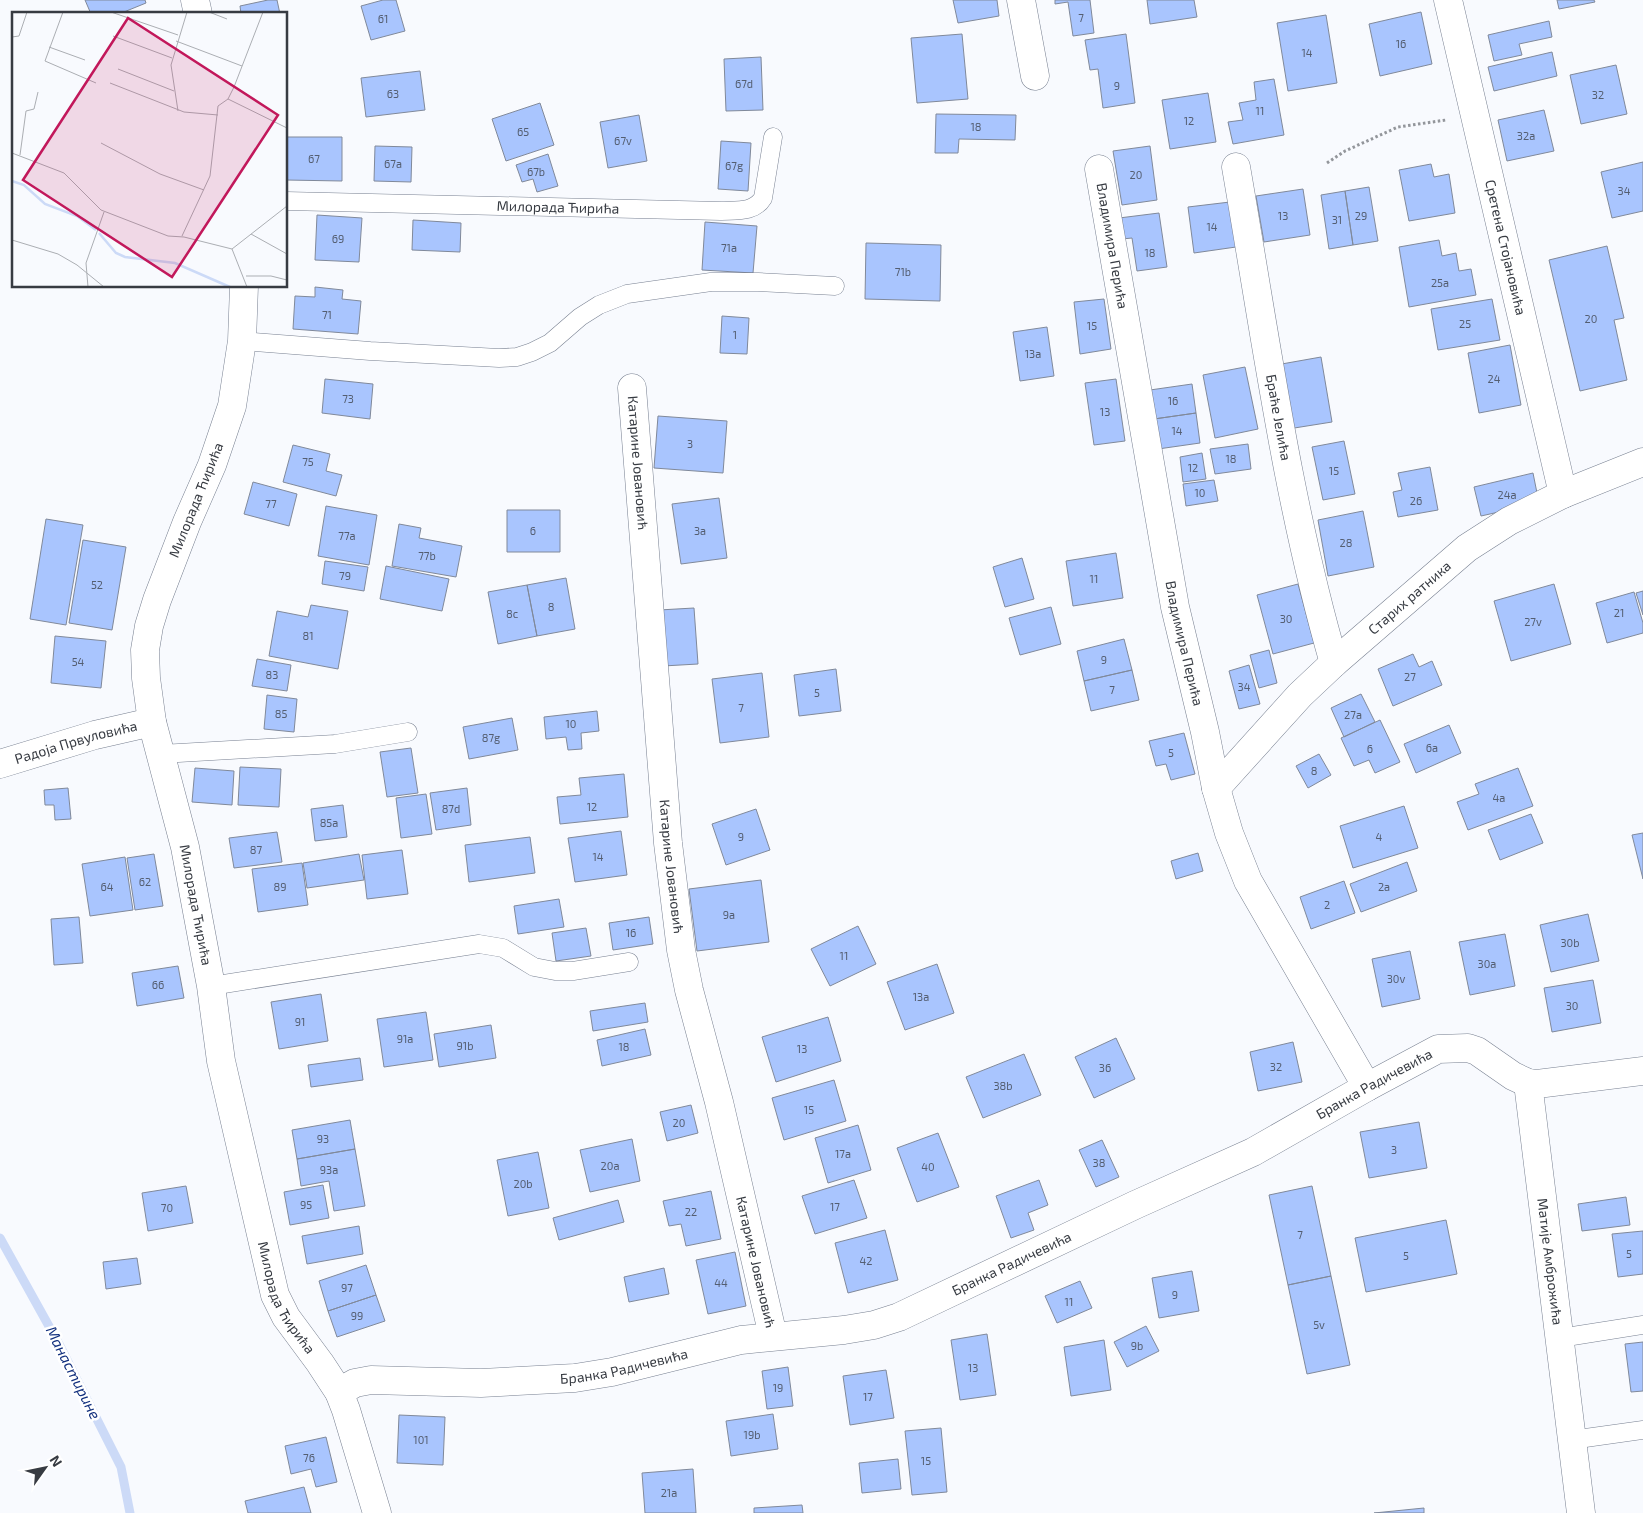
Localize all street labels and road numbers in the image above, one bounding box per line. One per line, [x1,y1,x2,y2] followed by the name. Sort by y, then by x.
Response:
[1482,178,1530,317] street label: Сретена Стојановића
[1094,181,1132,310] street label: Владимира Перића
[496,197,620,217] street label: Милорада Ћирића
[1263,373,1295,462] street label: Браће Јелића
[625,395,652,530] street label: Катарине Јовановић
[165,440,226,560] street label: Милорада Ћирића
[1364,557,1454,638] street label: Старих ратника
[1163,579,1207,707] street label: Владимира Перића
[12,717,139,767] street label: Радоја Првуловића
[657,799,688,934] street label: Катарине Јовановић
[177,843,216,967] street label: Милорада Ћирића
[1313,1045,1435,1122] street label: Бранка Радичевића
[733,1194,780,1329] street label: Катарине Јовановић
[1534,1197,1567,1326] street label: Матије Амброжића
[949,1228,1074,1299] street label: Бранка Радичевића
[255,1240,319,1357] street label: Милорада Ћирића
[560,1345,689,1387] street label: Бранка Радичевића

